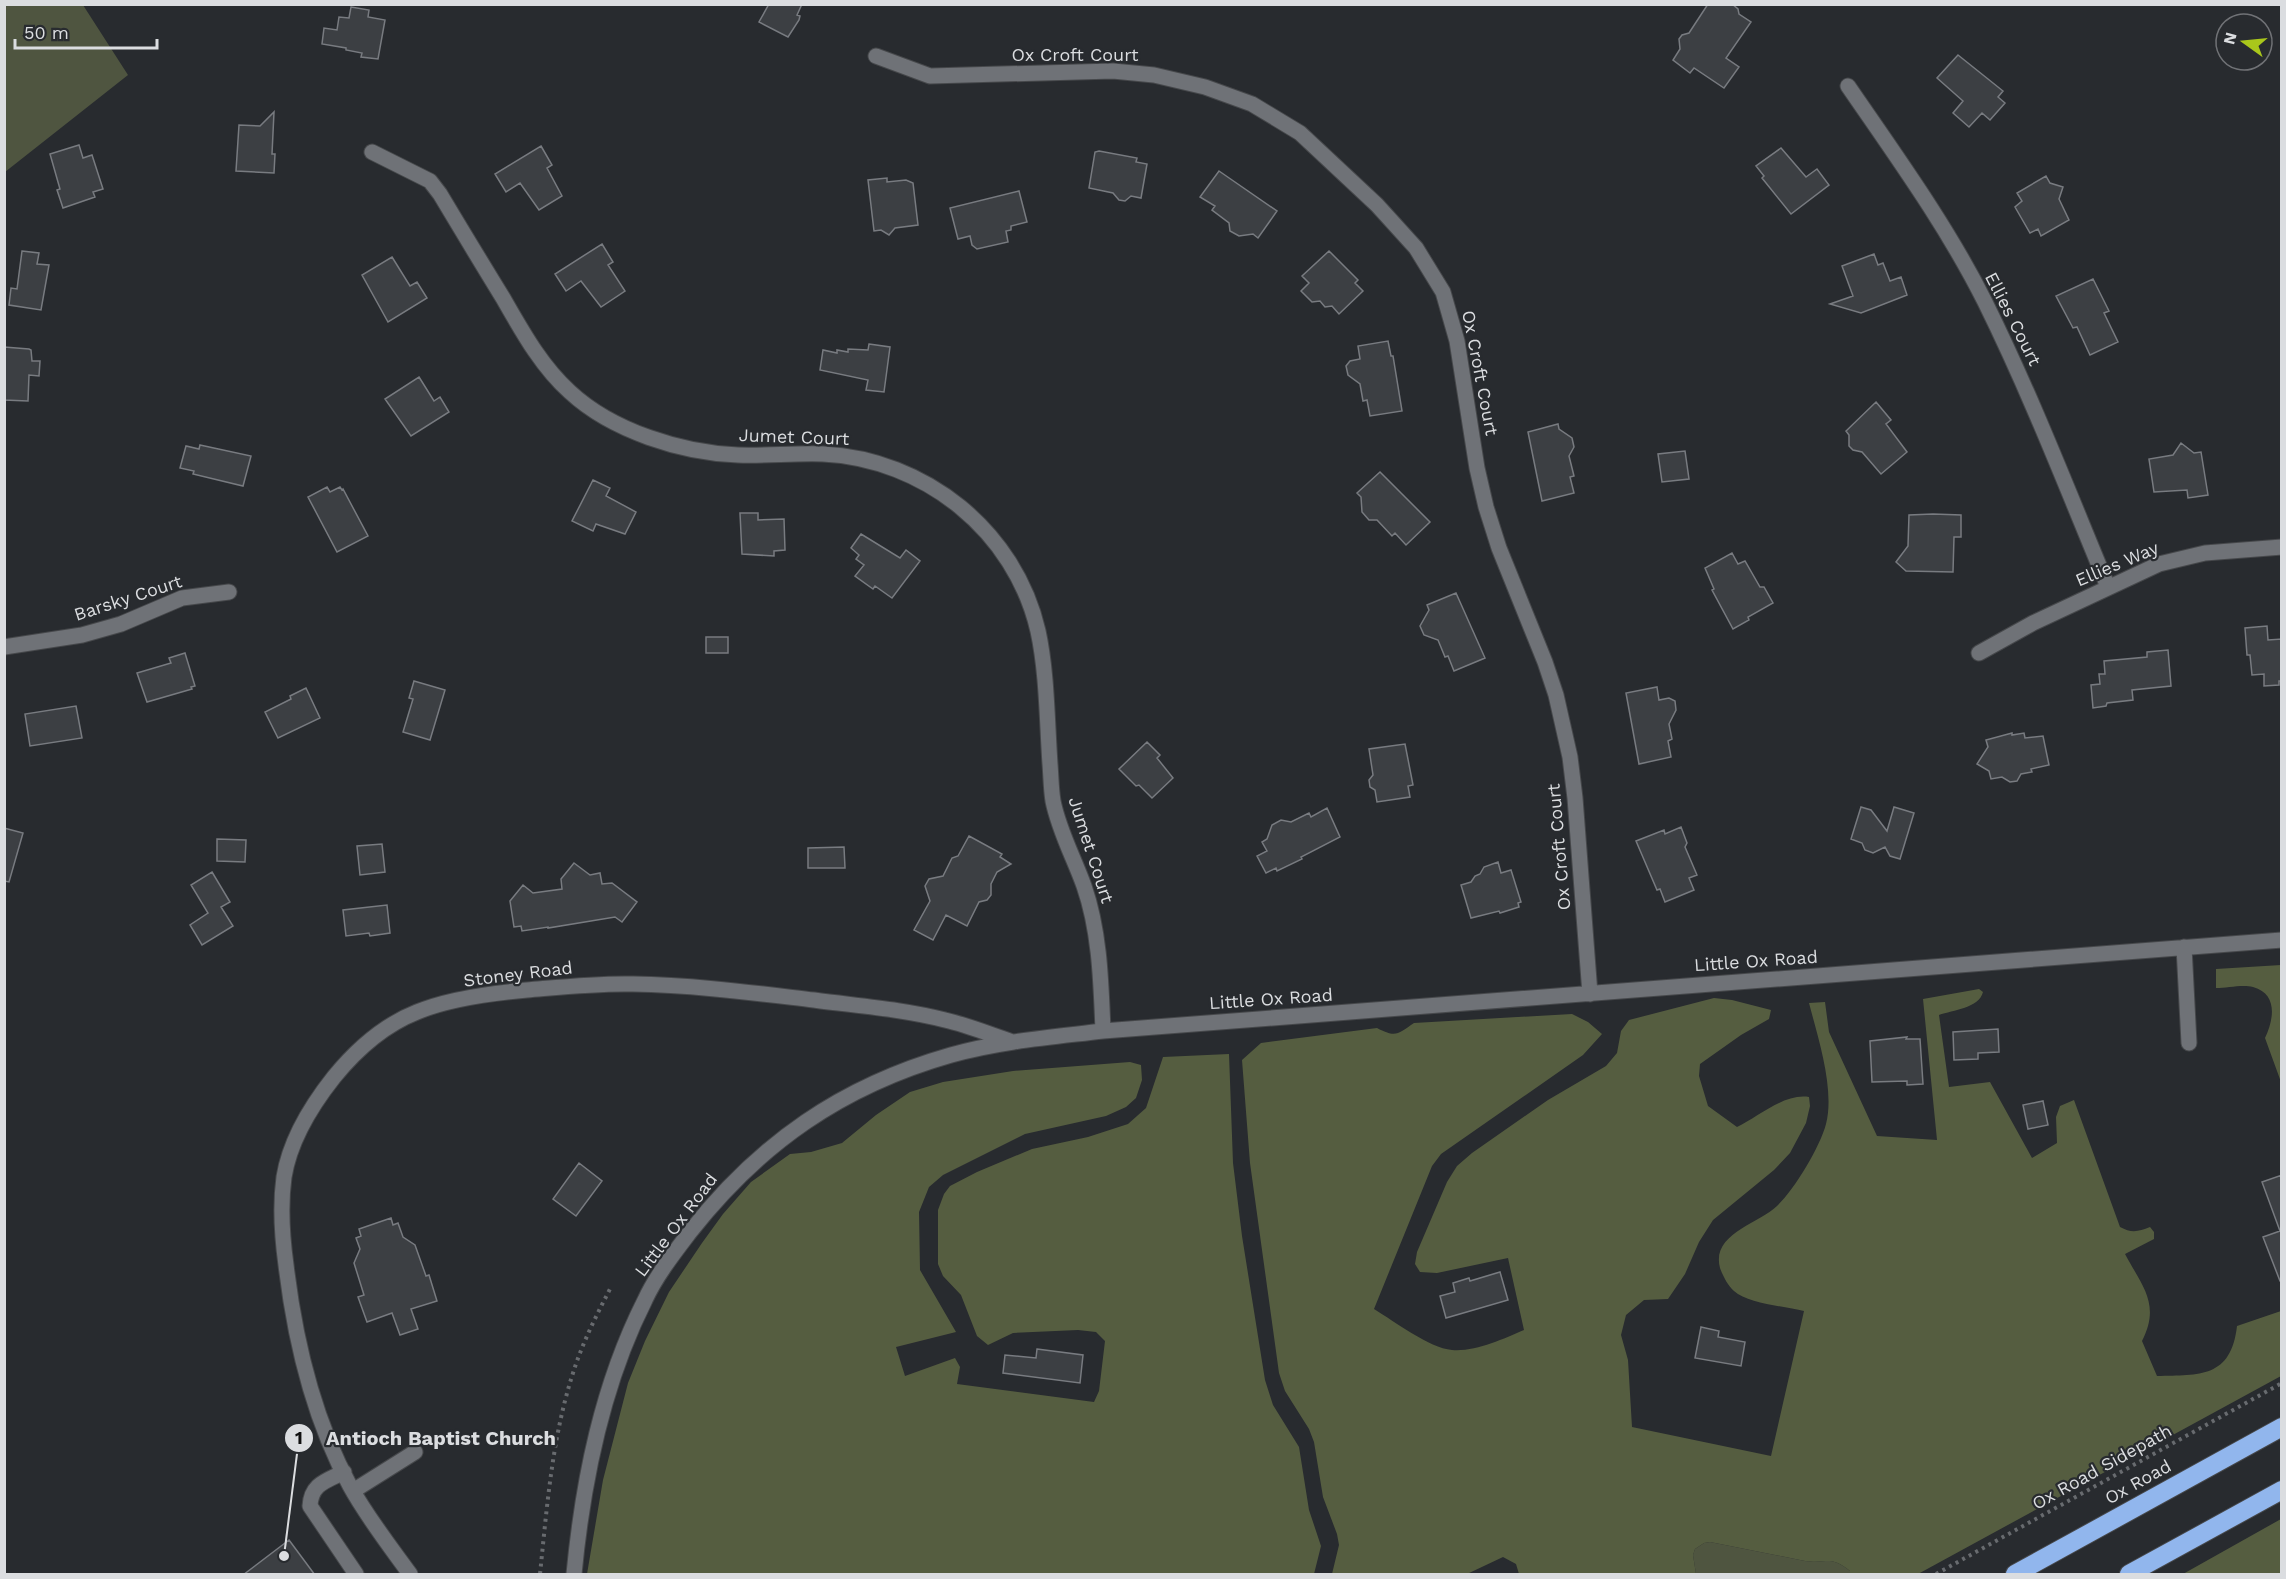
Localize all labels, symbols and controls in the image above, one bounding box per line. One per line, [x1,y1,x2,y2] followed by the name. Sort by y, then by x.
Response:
[15,12,158,50] scale bar
[2214,12,2274,72] north arrow
[24,22,69,43] text: 50 m
[2219,30,2241,46] text: N
[1011,44,1139,65] street label: Ox Croft Court
[1981,269,2046,369] street label: Ellies Court
[1458,309,1503,438] street label: Ox Croft Court
[738,424,850,449] street label: Jumet Court
[2072,536,2162,590] street label: Ellies Way
[71,570,185,625] street label: Barsky Court
[1542,782,1574,911] street label: Ox Croft Court
[1064,794,1119,906] street label: Jumet Court
[1693,946,1819,975] street label: Little Ox Road
[462,956,574,991] street label: Stoney Road
[1208,984,1334,1013] street label: Little Ox Road
[630,1169,721,1281] street label: Little Ox Road
[284,1419,568,1457] callout: Antioch Baptist Church
[2028,1420,2176,1514] street label: Ox Road Sidepath
[326,1426,556,1450] text: Antioch Baptist Church
[295,1427,303,1448] text: 1
[2101,1455,2175,1509] street label: Ox Road

